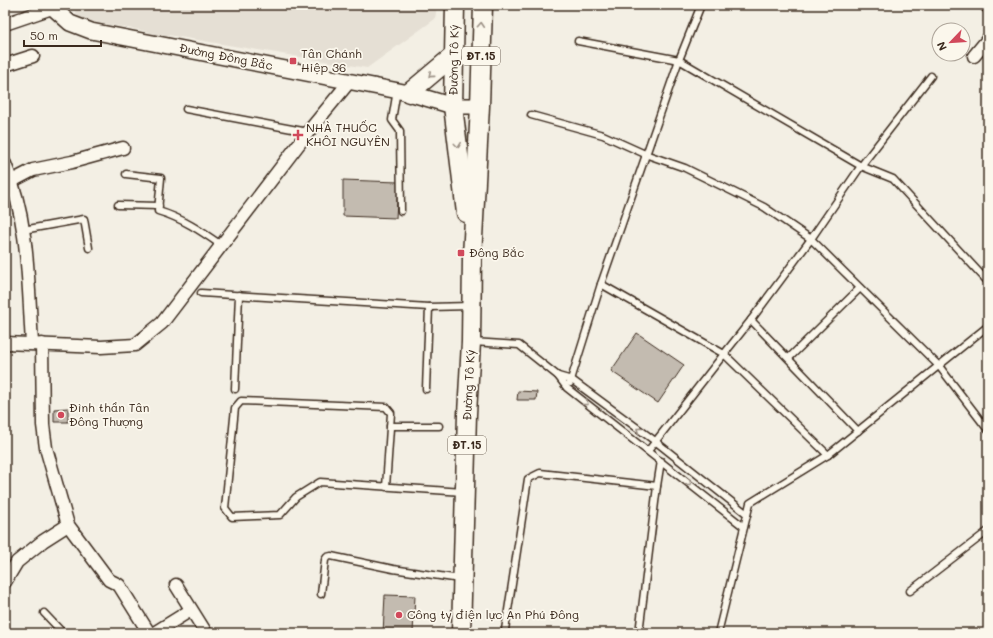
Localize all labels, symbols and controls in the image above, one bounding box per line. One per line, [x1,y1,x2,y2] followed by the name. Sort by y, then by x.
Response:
[24,22,101,48] scale bar
[477,22,486,28] one-way arrow
[931,22,971,62] north arrow
[444,24,462,96] street label: Đường Tô Ký
[30,27,58,43] text: 50 m
[178,39,274,73] street label: Đường Đông Bắc
[933,39,950,53] text: N
[301,45,362,75] place label: Tân Chánh Hiệp 36
[462,47,500,65] road number: ĐT.15
[288,56,298,66] marker: Tân Chánh Hiệp 36
[428,70,436,77] one-way arrow
[306,119,390,149] place label: NHÀ THUỐC KHÔI NGUYÊN
[293,130,303,140] marker: NHÀ THUỐC KHÔI NGUYÊN
[453,142,462,148] one-way arrow
[469,244,524,260] place label: Đông Bắc
[456,248,466,258] marker: Đông Bắc
[458,349,478,421] street label: Đường Tô Ký
[582,398,589,405] one-way arrow
[69,399,150,429] place label: Đình thần Tân Đông Thượng
[56,410,66,420] marker: Đình thần Tân Đông Thượng
[637,427,644,434] one-way arrow
[448,436,486,454] road number: ĐT.15
[684,478,691,485] one-way arrow
[407,606,579,622] place label: Công ty điện lực An Phú Đông
[394,610,404,620] marker: Công ty điện lực An Phú Đông

